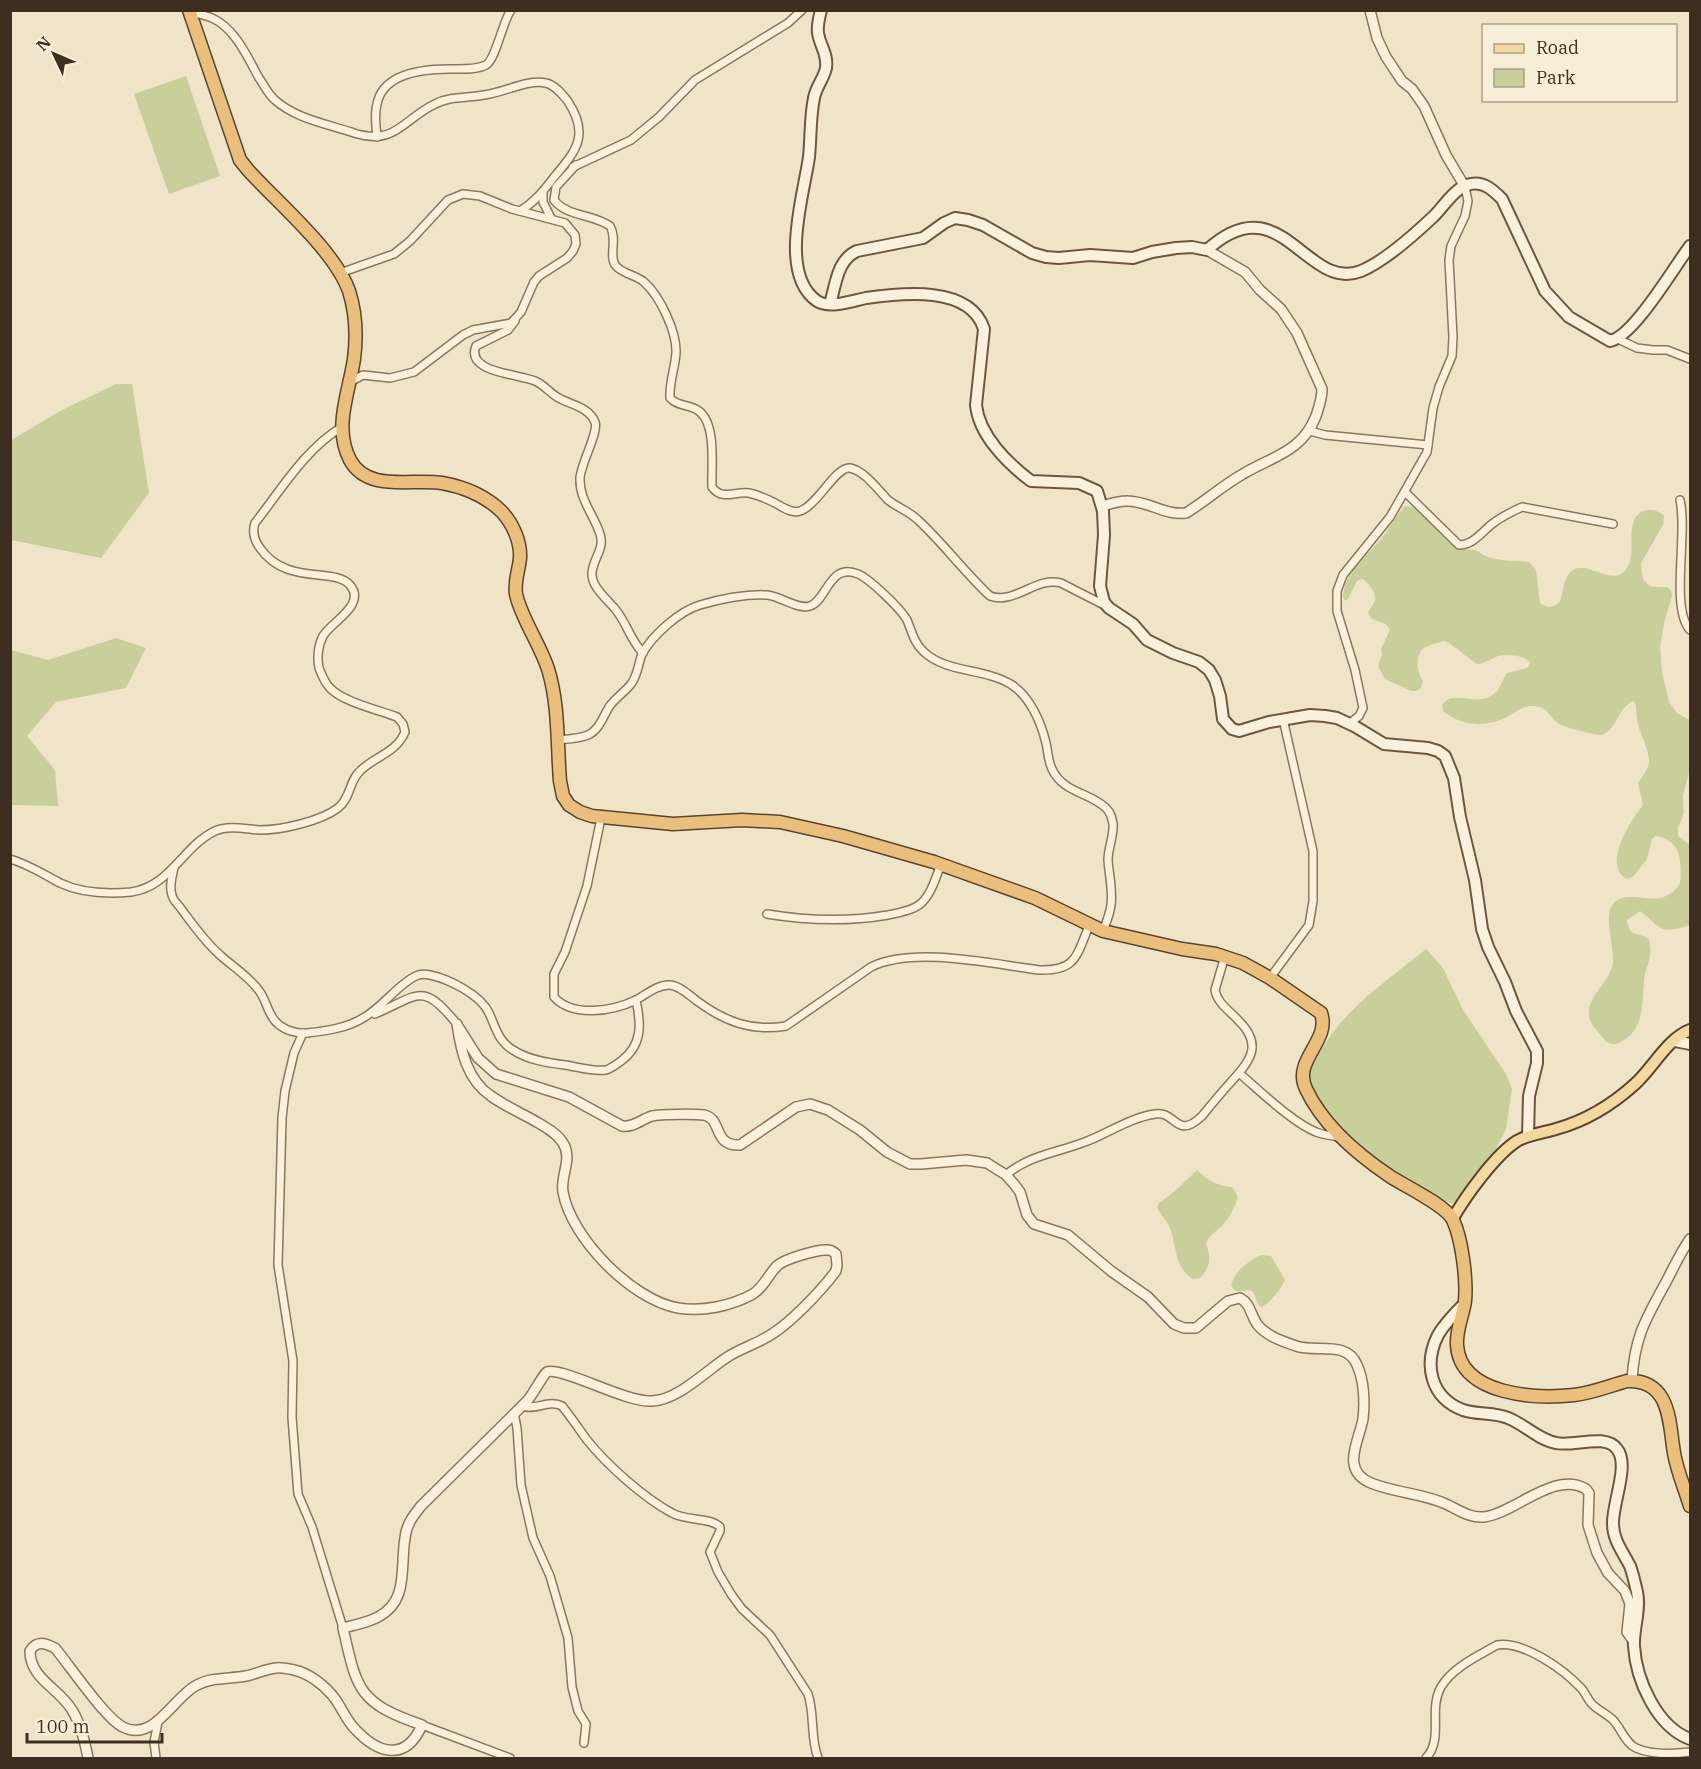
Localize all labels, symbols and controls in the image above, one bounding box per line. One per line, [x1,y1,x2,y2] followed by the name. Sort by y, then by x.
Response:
[24,24,84,84] north arrow
[1482,24,1677,102] legend
[32,32,55,55] text: N
[1536,36,1579,59] text: Road
[1536,66,1576,89] text: Park
[27,1706,162,1744] scale bar
[36,1715,90,1738] text: 100 m

